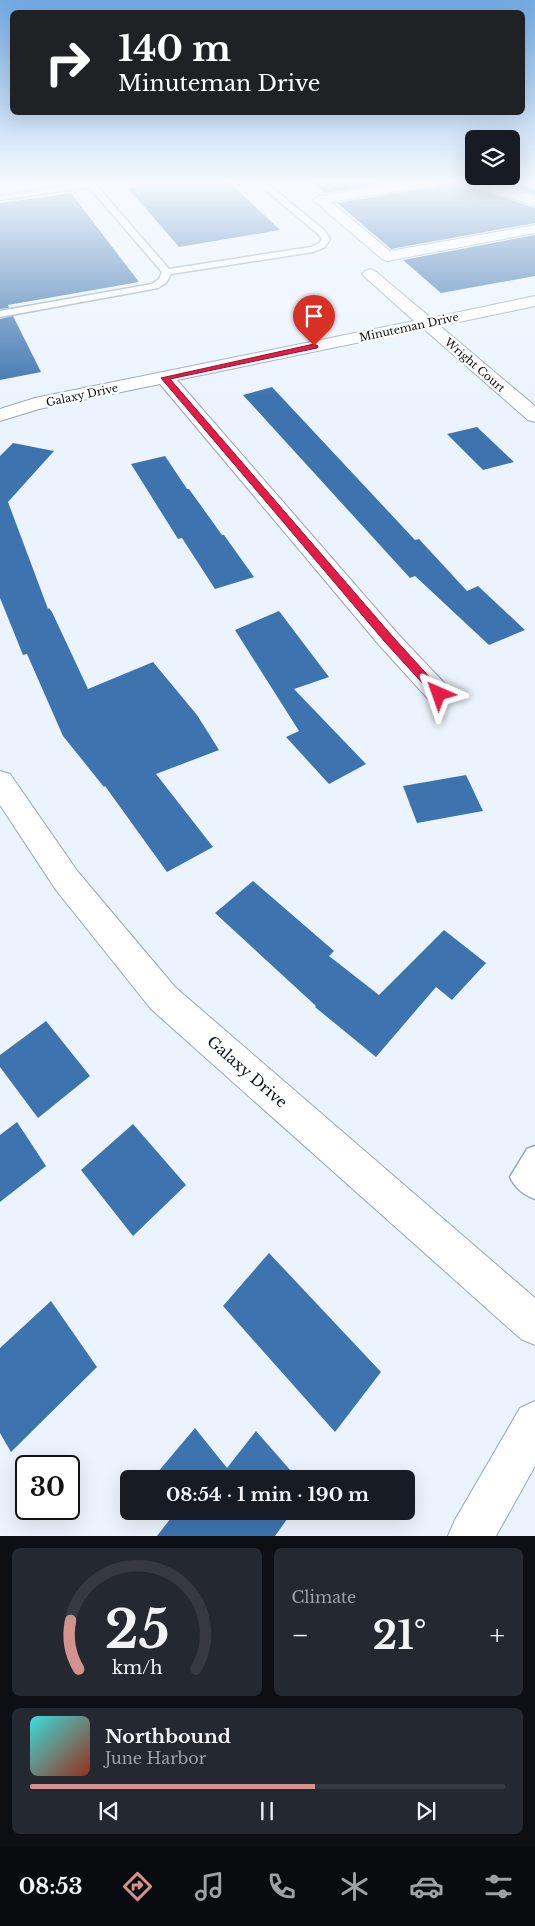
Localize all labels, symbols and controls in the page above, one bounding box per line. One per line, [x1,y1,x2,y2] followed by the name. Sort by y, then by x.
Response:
[118,27,231,70] text: 140 m
[35,30,100,95] icon: right
[118,70,320,97] text: Minuteman Drive
[465,130,520,185] map controls
[465,130,520,185] button: layers
[293,295,335,346] pin
[300,302,328,330] icon: arrive
[358,310,460,344] street label: Minuteman Drive
[441,334,509,396] street label: Wright Court
[45,381,119,409] street label: Galaxy Drive
[412,667,464,719] position arrow
[203,1032,291,1112] street label: Galaxy Drive
[15,1455,80,1520] speed limit sign: 30
[166,1483,369,1506] text: 08:54 · 1 min · 190 m
[292,1587,356,1607] text: Climate
[104,1598,169,1662] text: 25
[372,1612,426,1659] text: 21°
[292,1618,309,1653] text: −
[490,1618,505,1653] text: +
[111,1657,162,1679] text: km/h
[105,1725,231,1748] text: Northbound
[105,1748,206,1768] text: June Harbor
[95,1797,123,1825] icon: previous
[253,1797,281,1825] icon: pause
[412,1797,440,1825] icon: next
[120,1869,155,1904] icon: directions
[192,1869,227,1904] icon: music
[264,1869,299,1904] icon: phone
[337,1869,372,1904] icon: climate
[409,1869,444,1904] icon: car
[481,1869,516,1904] icon: filters
[19,1873,83,1900] text: 08:53

